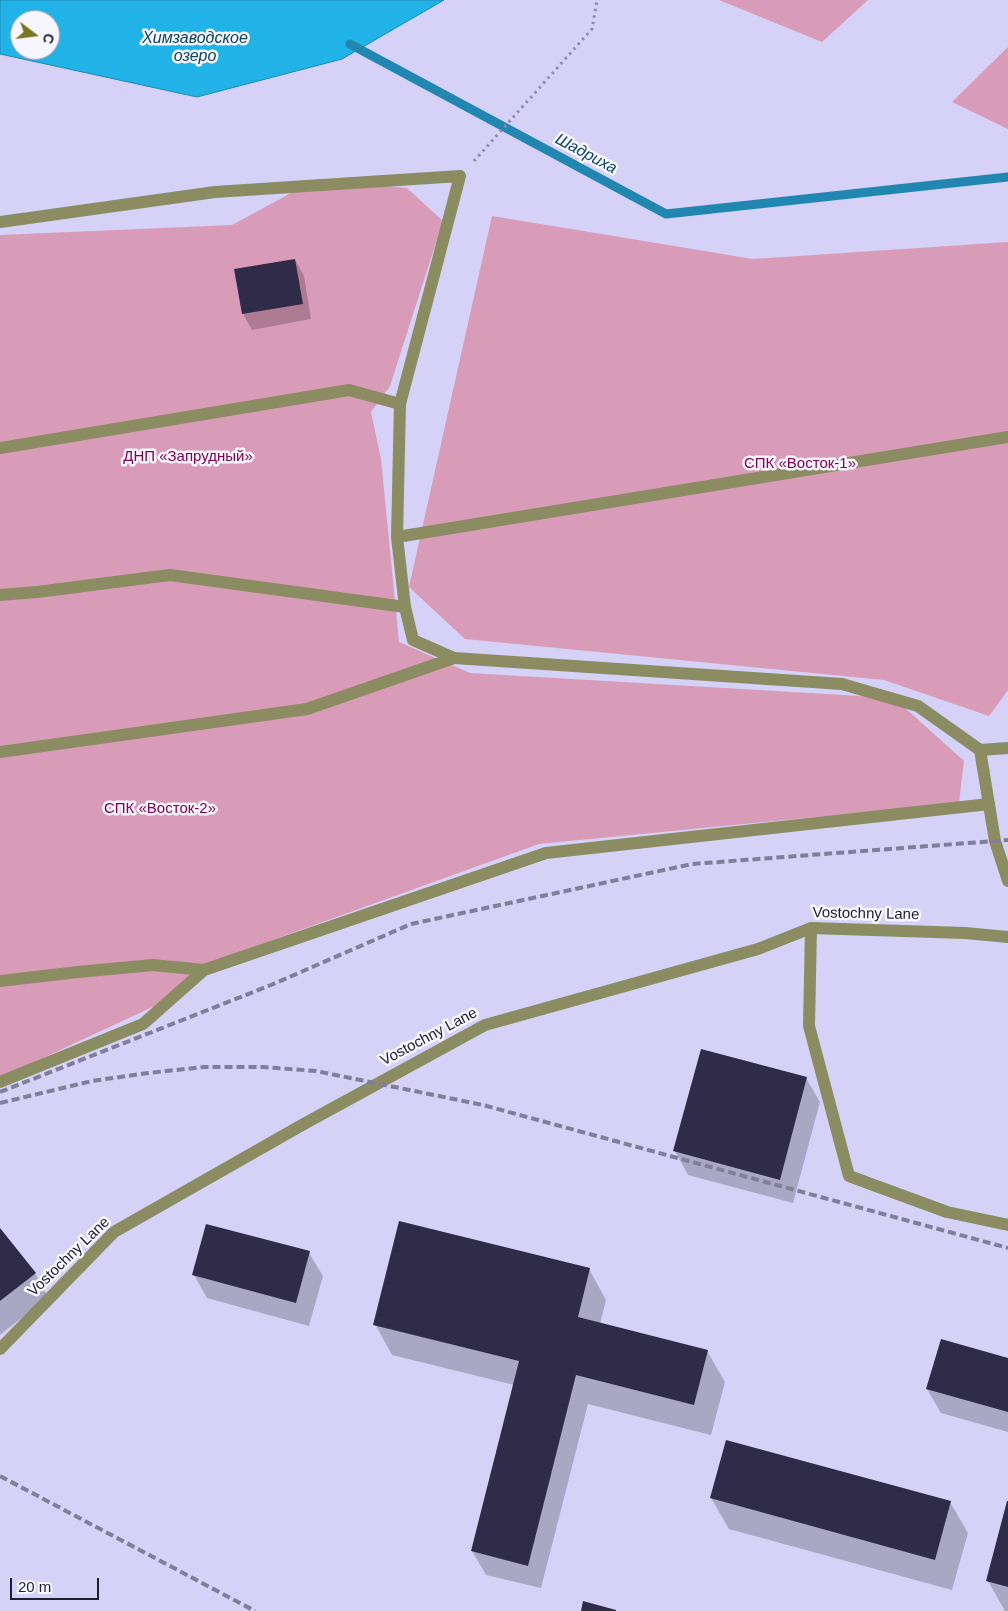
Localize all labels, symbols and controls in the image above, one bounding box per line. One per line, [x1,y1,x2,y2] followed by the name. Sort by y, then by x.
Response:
[10,10,60,60] north arrow
[142,29,248,67] water label: Химзаводское озеро
[39,32,58,46] text: С
[552,130,620,178] water label: Шадриха
[123,448,253,466] park label: ДНП «Запрудный»
[744,455,856,473] park label: СПК «Восток-1»
[104,800,216,818] park label: СПК «Восток-2»
[812,904,920,924] street label: Vostochny Lane
[378,1004,480,1070] street label: Vostochny Lane
[24,1213,114,1301] street label: Vostochny Lane
[12,1568,101,1600] scale bar
[18,1578,51,1595] text: 20 m

